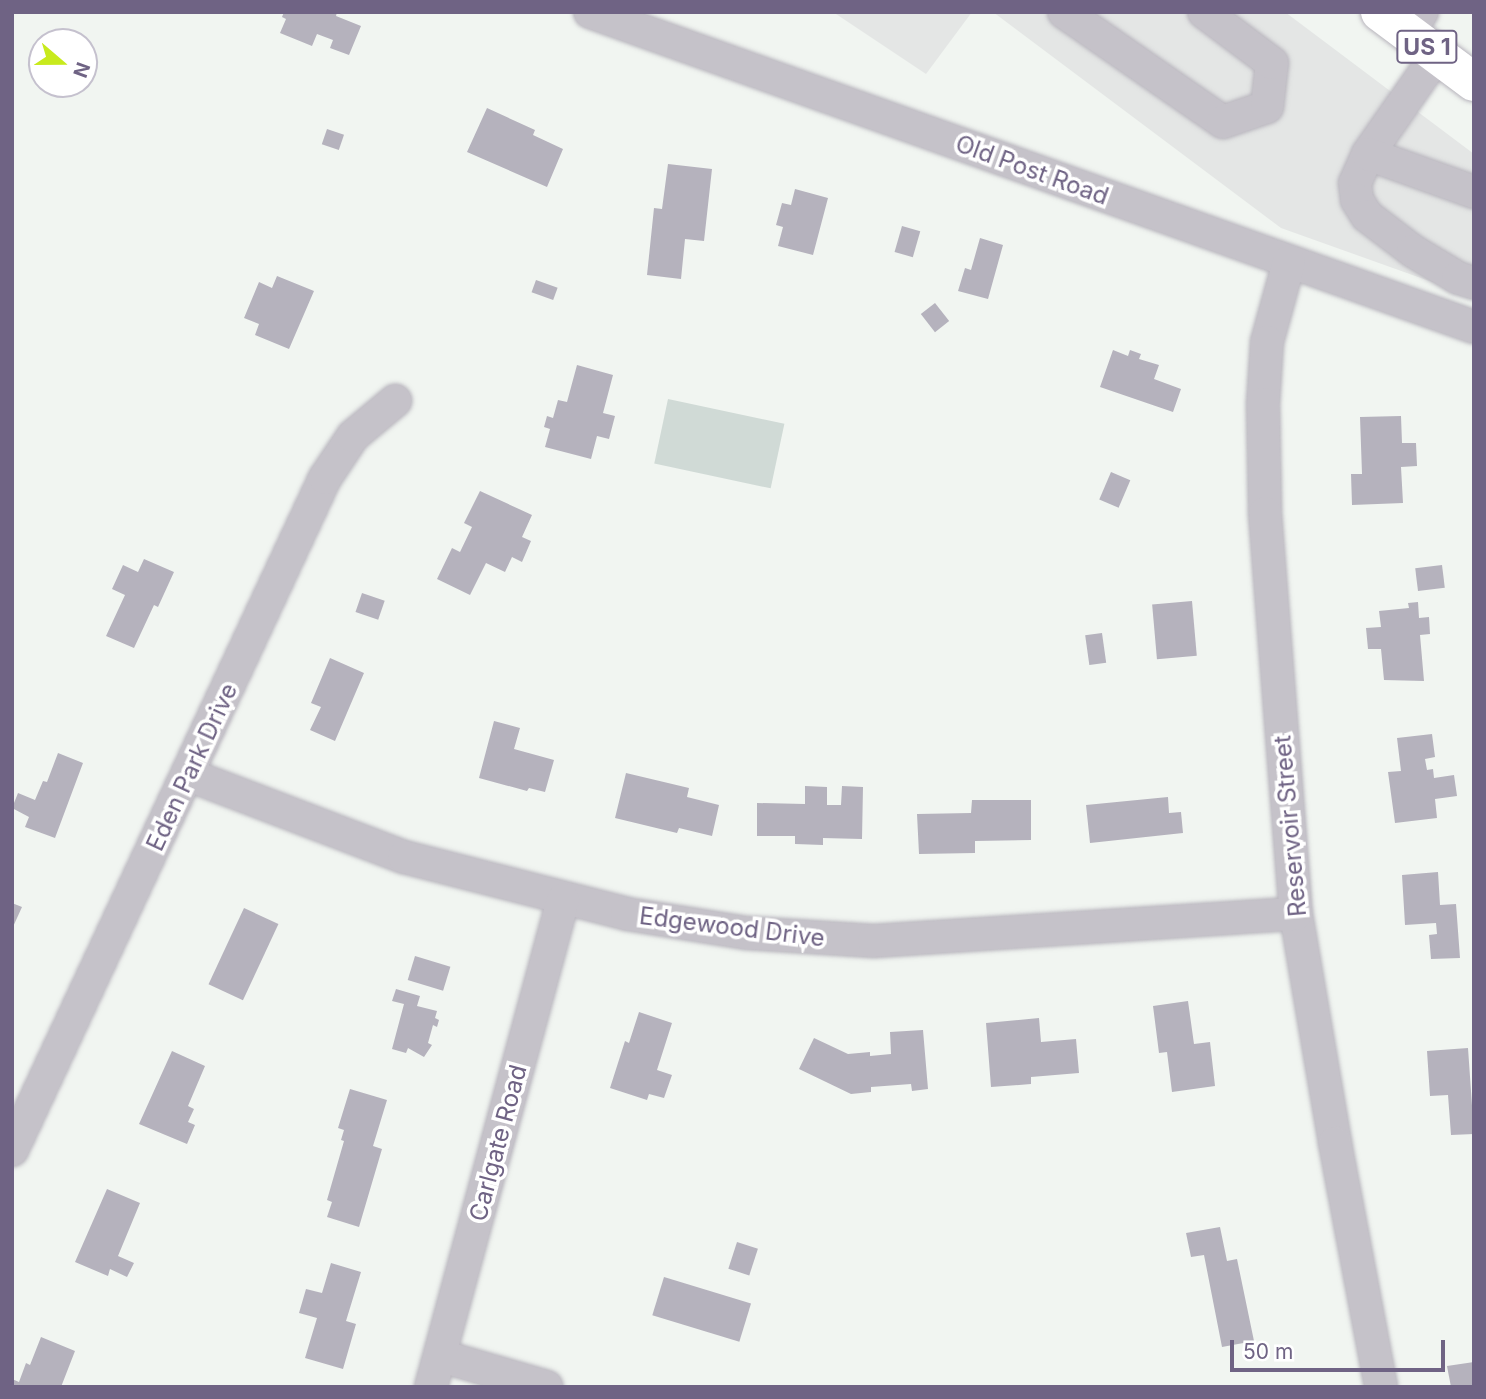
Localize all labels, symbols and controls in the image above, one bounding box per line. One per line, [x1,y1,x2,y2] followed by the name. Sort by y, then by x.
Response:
[28,28,98,98] north arrow
[1396,28,1458,66] road number: US 1
[68,59,95,80] text: N
[952,129,1112,211] street label: Old Post Road
[141,679,243,855] street label: Eden Park Drive
[1268,734,1312,918] street label: Reservoir Street
[638,901,826,953] street label: Edgewood Drive
[463,1062,533,1224] street label: Carlgate Road
[1234,1326,1449,1370] scale bar
[1243,1339,1293,1364] text: 50 m

